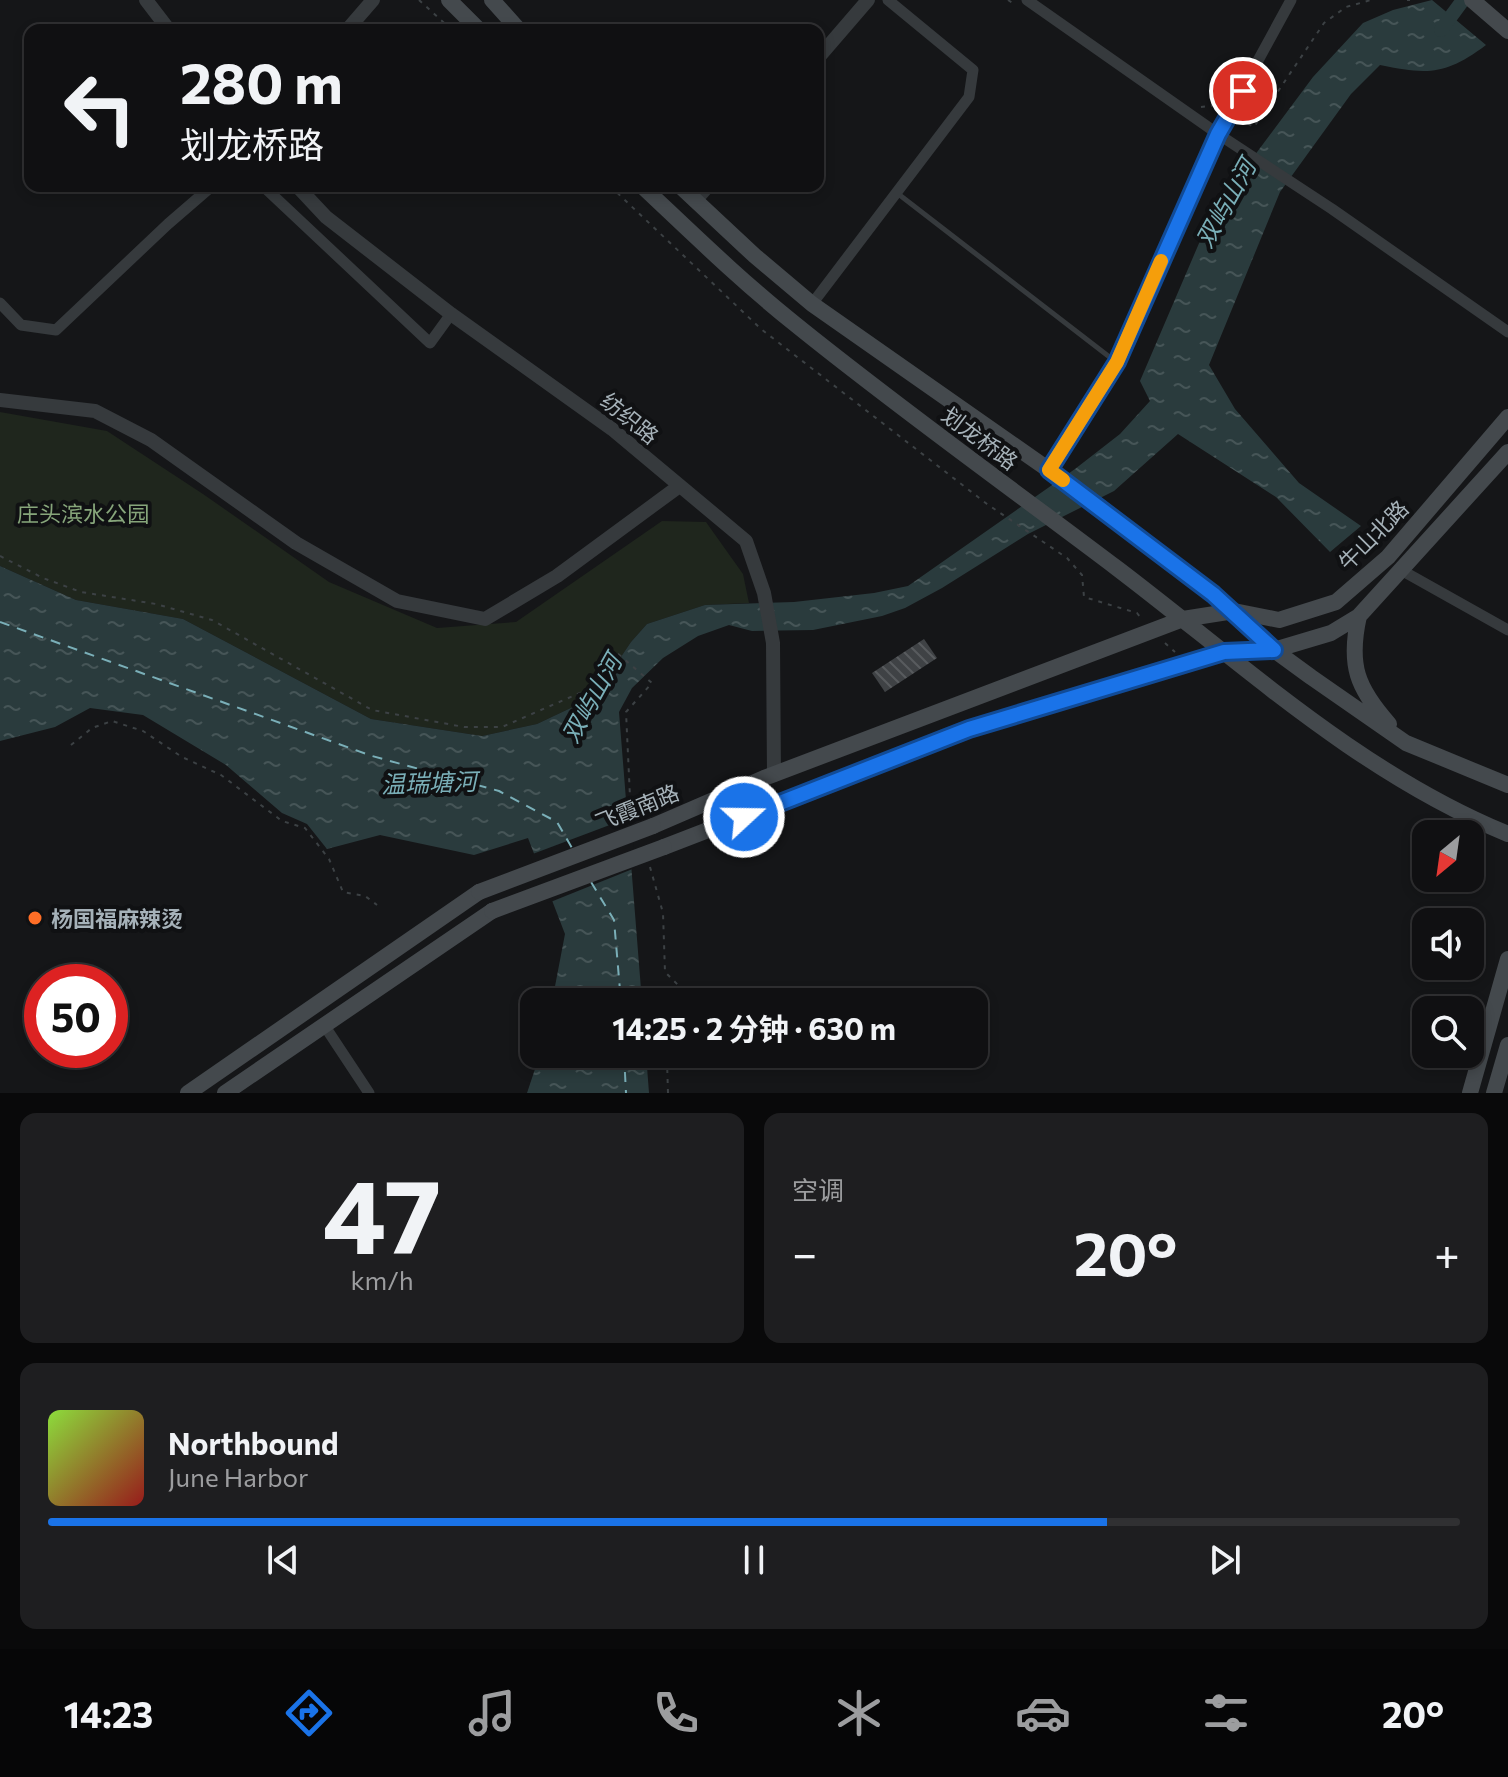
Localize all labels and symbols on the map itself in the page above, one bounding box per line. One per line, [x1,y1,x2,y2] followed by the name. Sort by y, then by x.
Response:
[1209,57,1277,125] pin
[1189,150,1263,252] water label: 双屿山河
[596,387,664,449] street label: 纺织路
[937,401,1023,475] street label: 划龙桥路
[1332,494,1414,576] street label: 牛山北路
[17,500,149,527] park label: 庄头滨水公园
[555,645,629,747] water label: 双屿山河
[381,766,481,798] water label: 温瑞塘河
[702,775,786,859] position arrow
[591,778,683,836] street label: 飞霞南路
[1412,820,1484,892] north arrow
[51,905,183,932] place label: 杨国福麻辣烫
[26,909,44,927] marker: 杨国福麻辣烫
[24,964,128,1068] speed limit sign: 50

